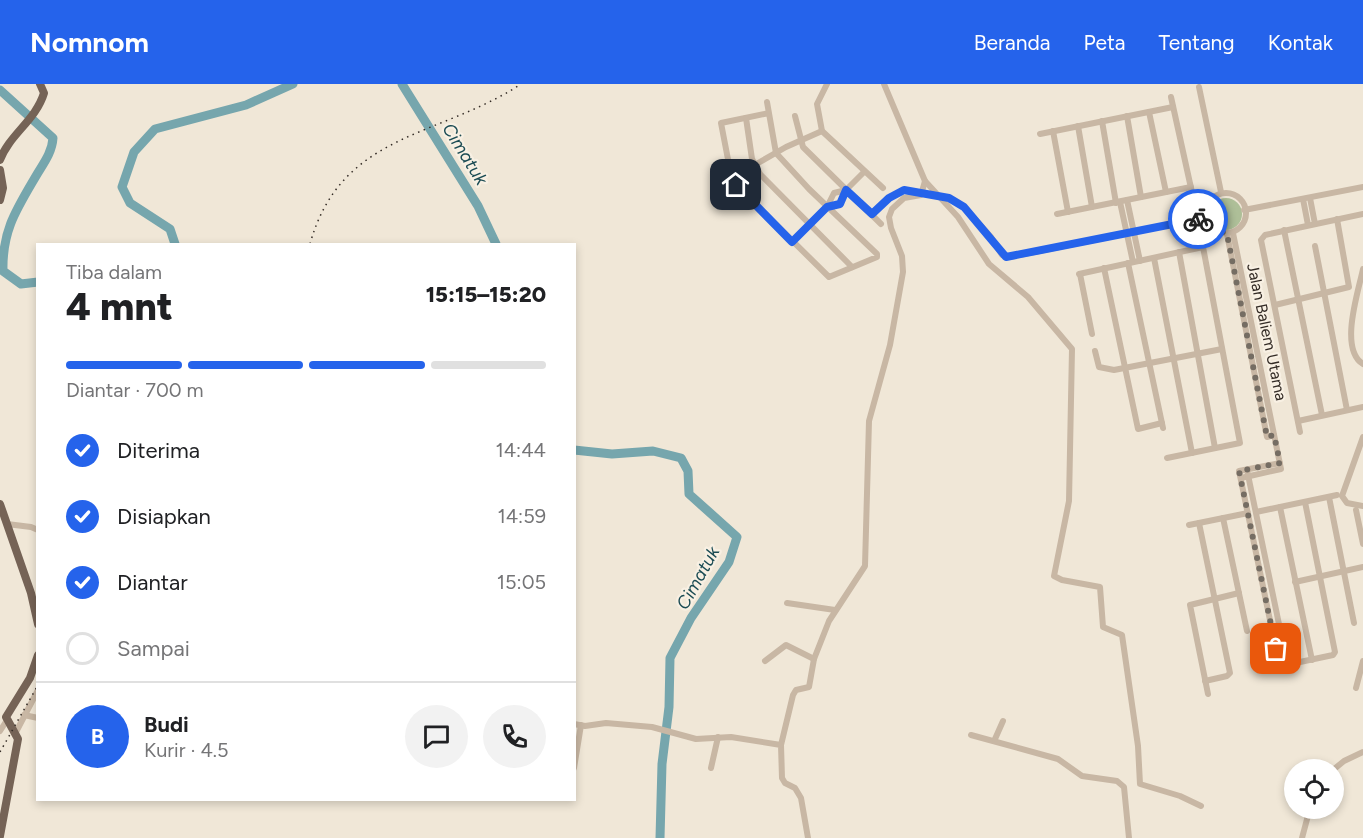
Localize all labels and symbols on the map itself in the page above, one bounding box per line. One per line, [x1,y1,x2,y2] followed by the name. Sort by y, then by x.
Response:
[437,119,493,190] water label: Cimatuk
[710,159,761,210] pin
[1168,189,1228,249] courier
[1243,262,1291,402] street label: Jalan Baliem Utama
[672,541,725,613] water label: Cimatuk
[1250,623,1301,674] pin

